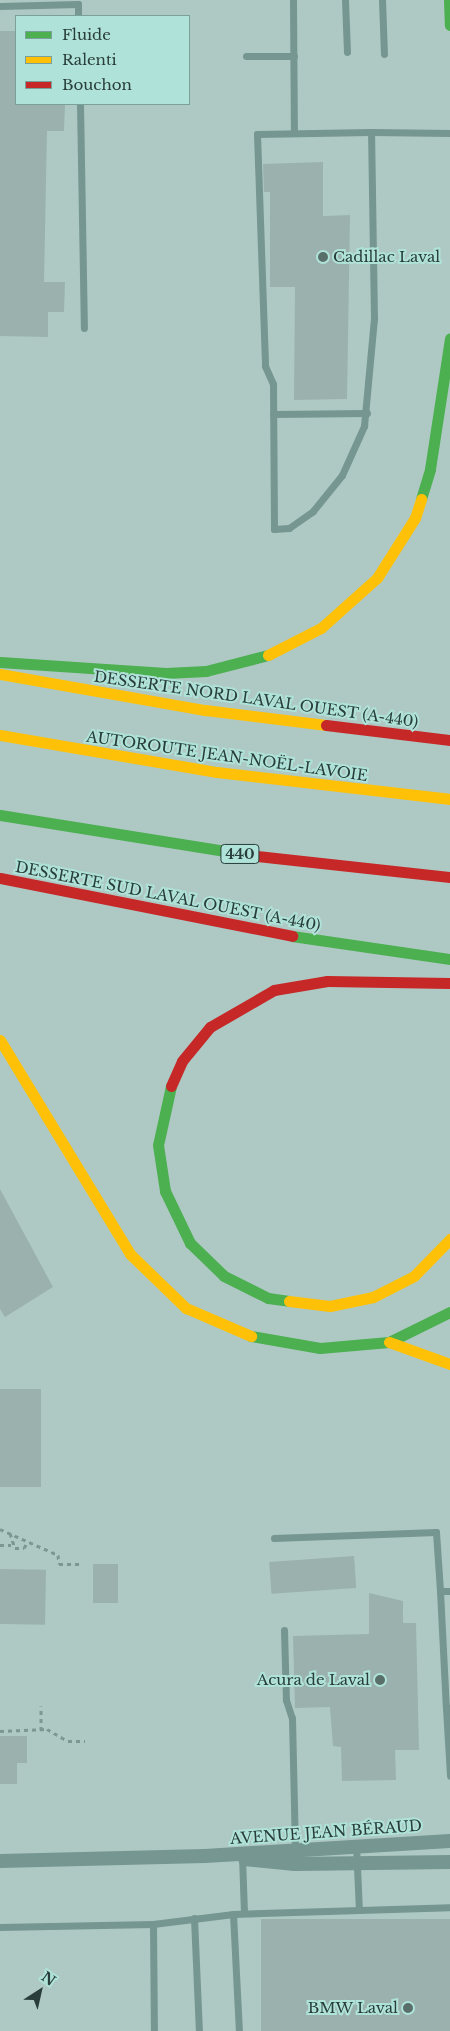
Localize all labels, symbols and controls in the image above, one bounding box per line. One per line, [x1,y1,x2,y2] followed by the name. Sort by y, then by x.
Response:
[15,15,190,105] legend
[62,25,111,44] text: Fluide
[62,50,117,69] text: Ralenti
[62,75,132,94] text: Bouchon
[333,248,440,266] place label: Cadillac Laval
[317,251,329,263] marker: Cadillac Laval
[92,667,420,731] street label: DESSERTE NORD LAVAL OUEST (A-440)
[85,727,369,785] street label: AUTOROUTE JEAN-NOËL-LAVOIE
[220,842,260,866] road number: 440
[13,857,323,935] street label: DESSERTE SUD LAVAL OUEST (A-440)
[257,1671,370,1689] place label: Acura de Laval
[374,1674,386,1686] marker: Acura de Laval
[229,1816,423,1848] street label: AVENUE JEAN BÉRAUD
[15,1966,65,2016] north arrow
[38,1968,59,1990] text: N
[307,1999,398,2017] place label: BMW Laval
[402,2002,414,2014] marker: BMW Laval

